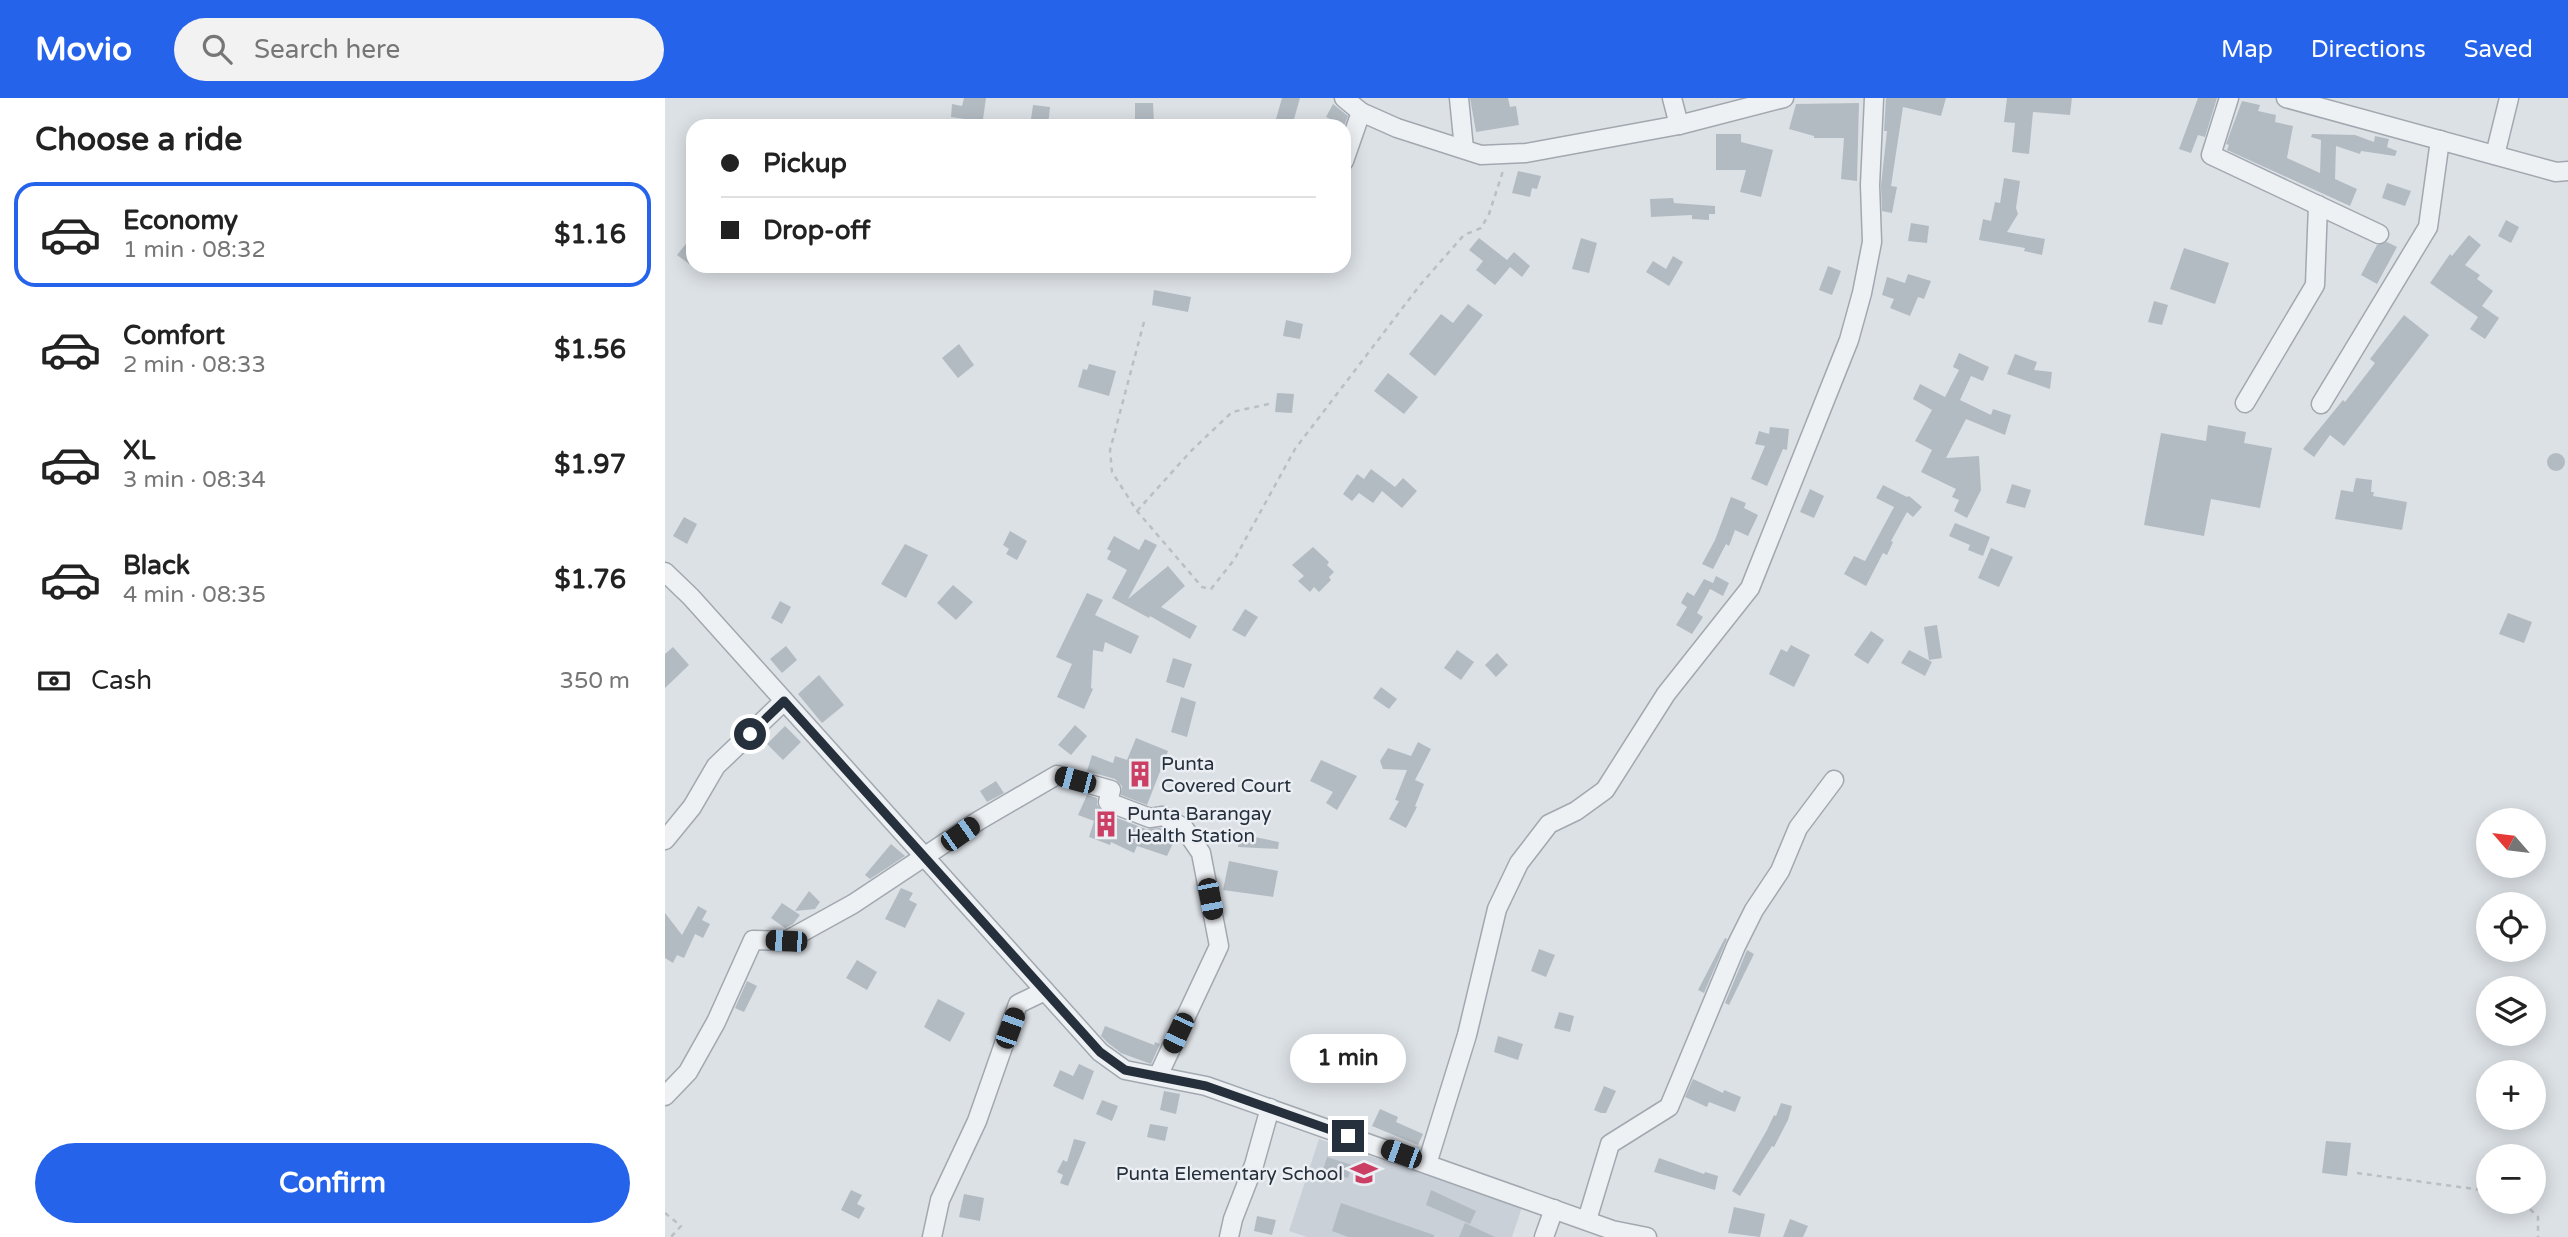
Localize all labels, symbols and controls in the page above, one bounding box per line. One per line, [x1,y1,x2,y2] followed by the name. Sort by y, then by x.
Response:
[174,18,664,81] search box
[35,30,132,69] text: Movio
[198,30,236,68] icon: search
[254,34,400,65] text: Search here
[2221,35,2273,64] text: Map
[2311,35,2426,64] text: Directions
[2464,35,2533,64] text: Saved
[35,121,242,159] text: Choose a ride
[763,148,847,179] text: Pickup
[39,203,102,266] icon: car
[123,205,238,236] text: Economy
[763,215,870,246] text: Drop-off
[554,219,626,250] text: $1.16
[123,236,266,264] text: 1 min · 08:32
[39,318,102,381] icon: car
[123,320,225,351] text: Comfort
[554,334,626,365] text: $1.56
[123,351,266,379] text: 2 min · 08:33
[39,433,102,496] icon: car
[123,435,155,466] text: XL
[554,449,626,480] text: $1.97
[123,466,266,494] text: 3 min · 08:34
[39,548,102,611] icon: car
[123,550,190,581] text: Black
[554,564,626,595] text: $1.76
[123,581,266,609] text: 4 min · 08:35
[35,662,73,700] icon: cash
[91,665,152,696] text: Cash
[560,667,630,695] text: 350 m
[734,718,766,750] route start
[1161,753,1291,797] place label: Punta Covered Court
[1125,759,1155,789] building icon: Punta Covered Court
[1052,764,1099,796] car
[1127,803,1272,847] place label: Punta Barangay Health Station
[2476,808,2546,878] north arrow
[2476,808,2546,1214] map controls
[1091,809,1121,839] building icon: Punta Barangay Health Station
[937,813,984,855] car
[1196,876,1225,922] car
[2476,892,2546,962] button: locate
[765,929,808,953] car
[2476,976,2546,1046] button: layers
[993,1005,1028,1051] car
[1160,1010,1197,1056] car
[1290,1034,1406,1084] callout: 1 min
[1317,1044,1379,1072] text: 1 min
[2476,1060,2546,1130] button: +
[1332,1120,1364,1152] route end
[1378,1137,1425,1171] car
[35,1143,630,1223] button: Confirm
[2476,1144,2546,1214] button: −
[1349,1158,1379,1188] school or university icon: Punta Elementary School
[1116,1163,1343,1185] place label: Punta Elementary School

